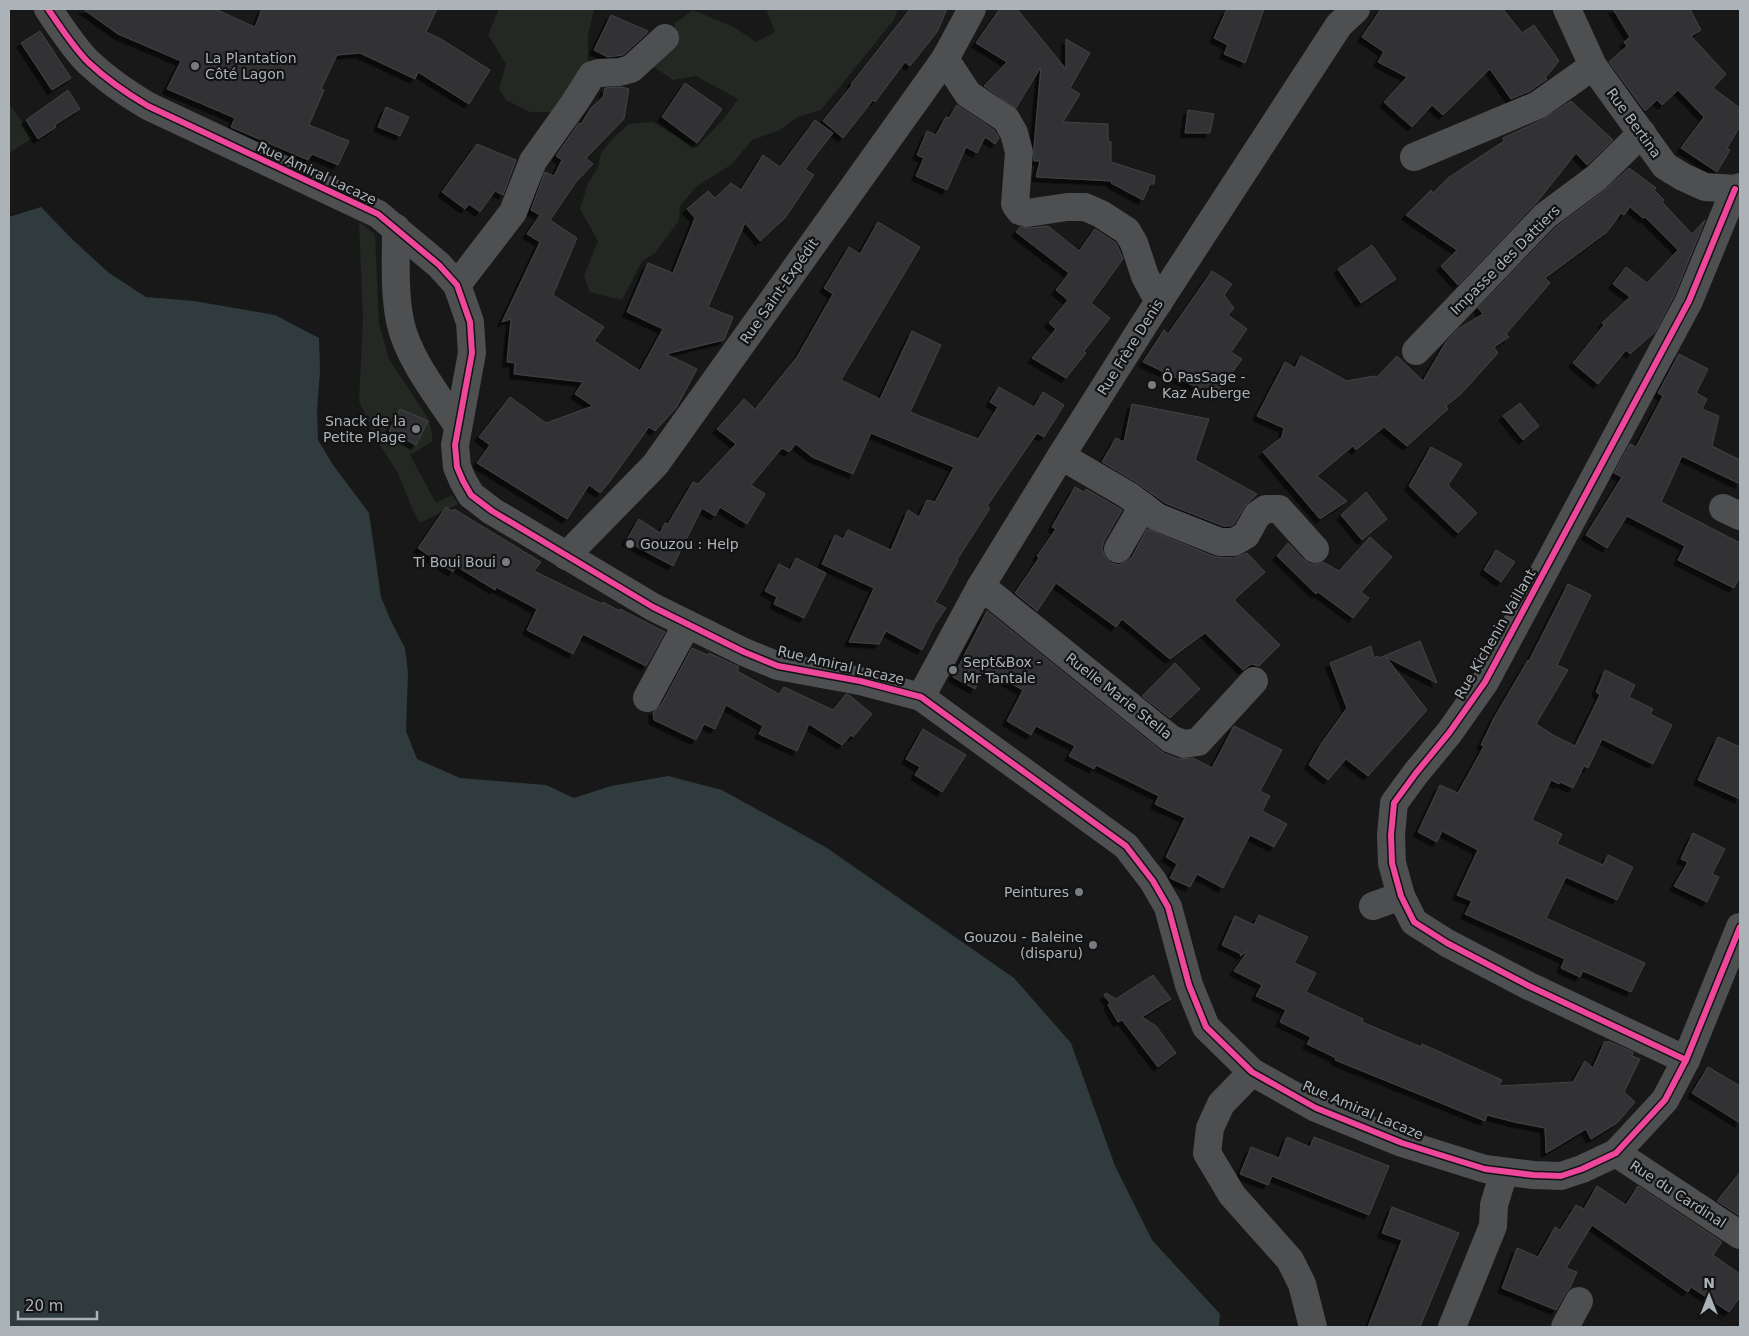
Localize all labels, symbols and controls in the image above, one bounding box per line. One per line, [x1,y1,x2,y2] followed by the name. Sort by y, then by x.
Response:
[205,50,297,82] place label: La Plantation Côté Lagon
[189,60,201,72] marker: La Plantation Côté Lagon
[1603,85,1665,161] street label: Rue Bertina
[255,138,379,208] street label: Rue Amiral Lacaze
[1447,202,1563,318] street label: Impasse des Dattiers
[737,235,822,347] street label: Rue Saint-Expédit
[1094,296,1166,398] street label: Rue Frère Denis
[1162,368,1250,401] place label: Ô PasSage - Kaz Auberge
[1146,379,1158,391] marker: Ô PasSage - Kaz Auberge
[323,413,406,445] place label: Snack de la Petite Plage
[410,423,422,435] marker: Snack de la Petite Plage
[640,536,739,552] place label: Gouzou : Help
[624,538,636,550] marker: Gouzou : Help
[412,554,496,570] place label: Ti Boui Boui
[500,556,512,568] marker: Ti Boui Boui
[1451,566,1539,702] street label: Rue Kichenin Vaillant
[776,643,906,687] street label: Rue Amiral Lacaze
[1063,650,1175,742] street label: Ruelle Marie Stella
[963,654,1041,686] place label: Sept&Box - Mr Tantale
[947,664,959,676] marker: Sept&Box - Mr Tantale
[1004,884,1069,900] place label: Peintures
[1073,886,1085,898] marker: Peintures
[964,929,1083,961] place label: Gouzou - Baleine (disparu)
[1087,939,1099,951] marker: Gouzou - Baleine (disparu)
[1300,1077,1426,1143] street label: Rue Amiral Lacaze
[1627,1157,1729,1231] street label: Rue du Cardinal
[1684,1271,1734,1321] north arrow
[1703,1275,1715,1291] text: N
[18,1288,96,1320] scale bar
[25,1297,63,1315] text: 20 m

